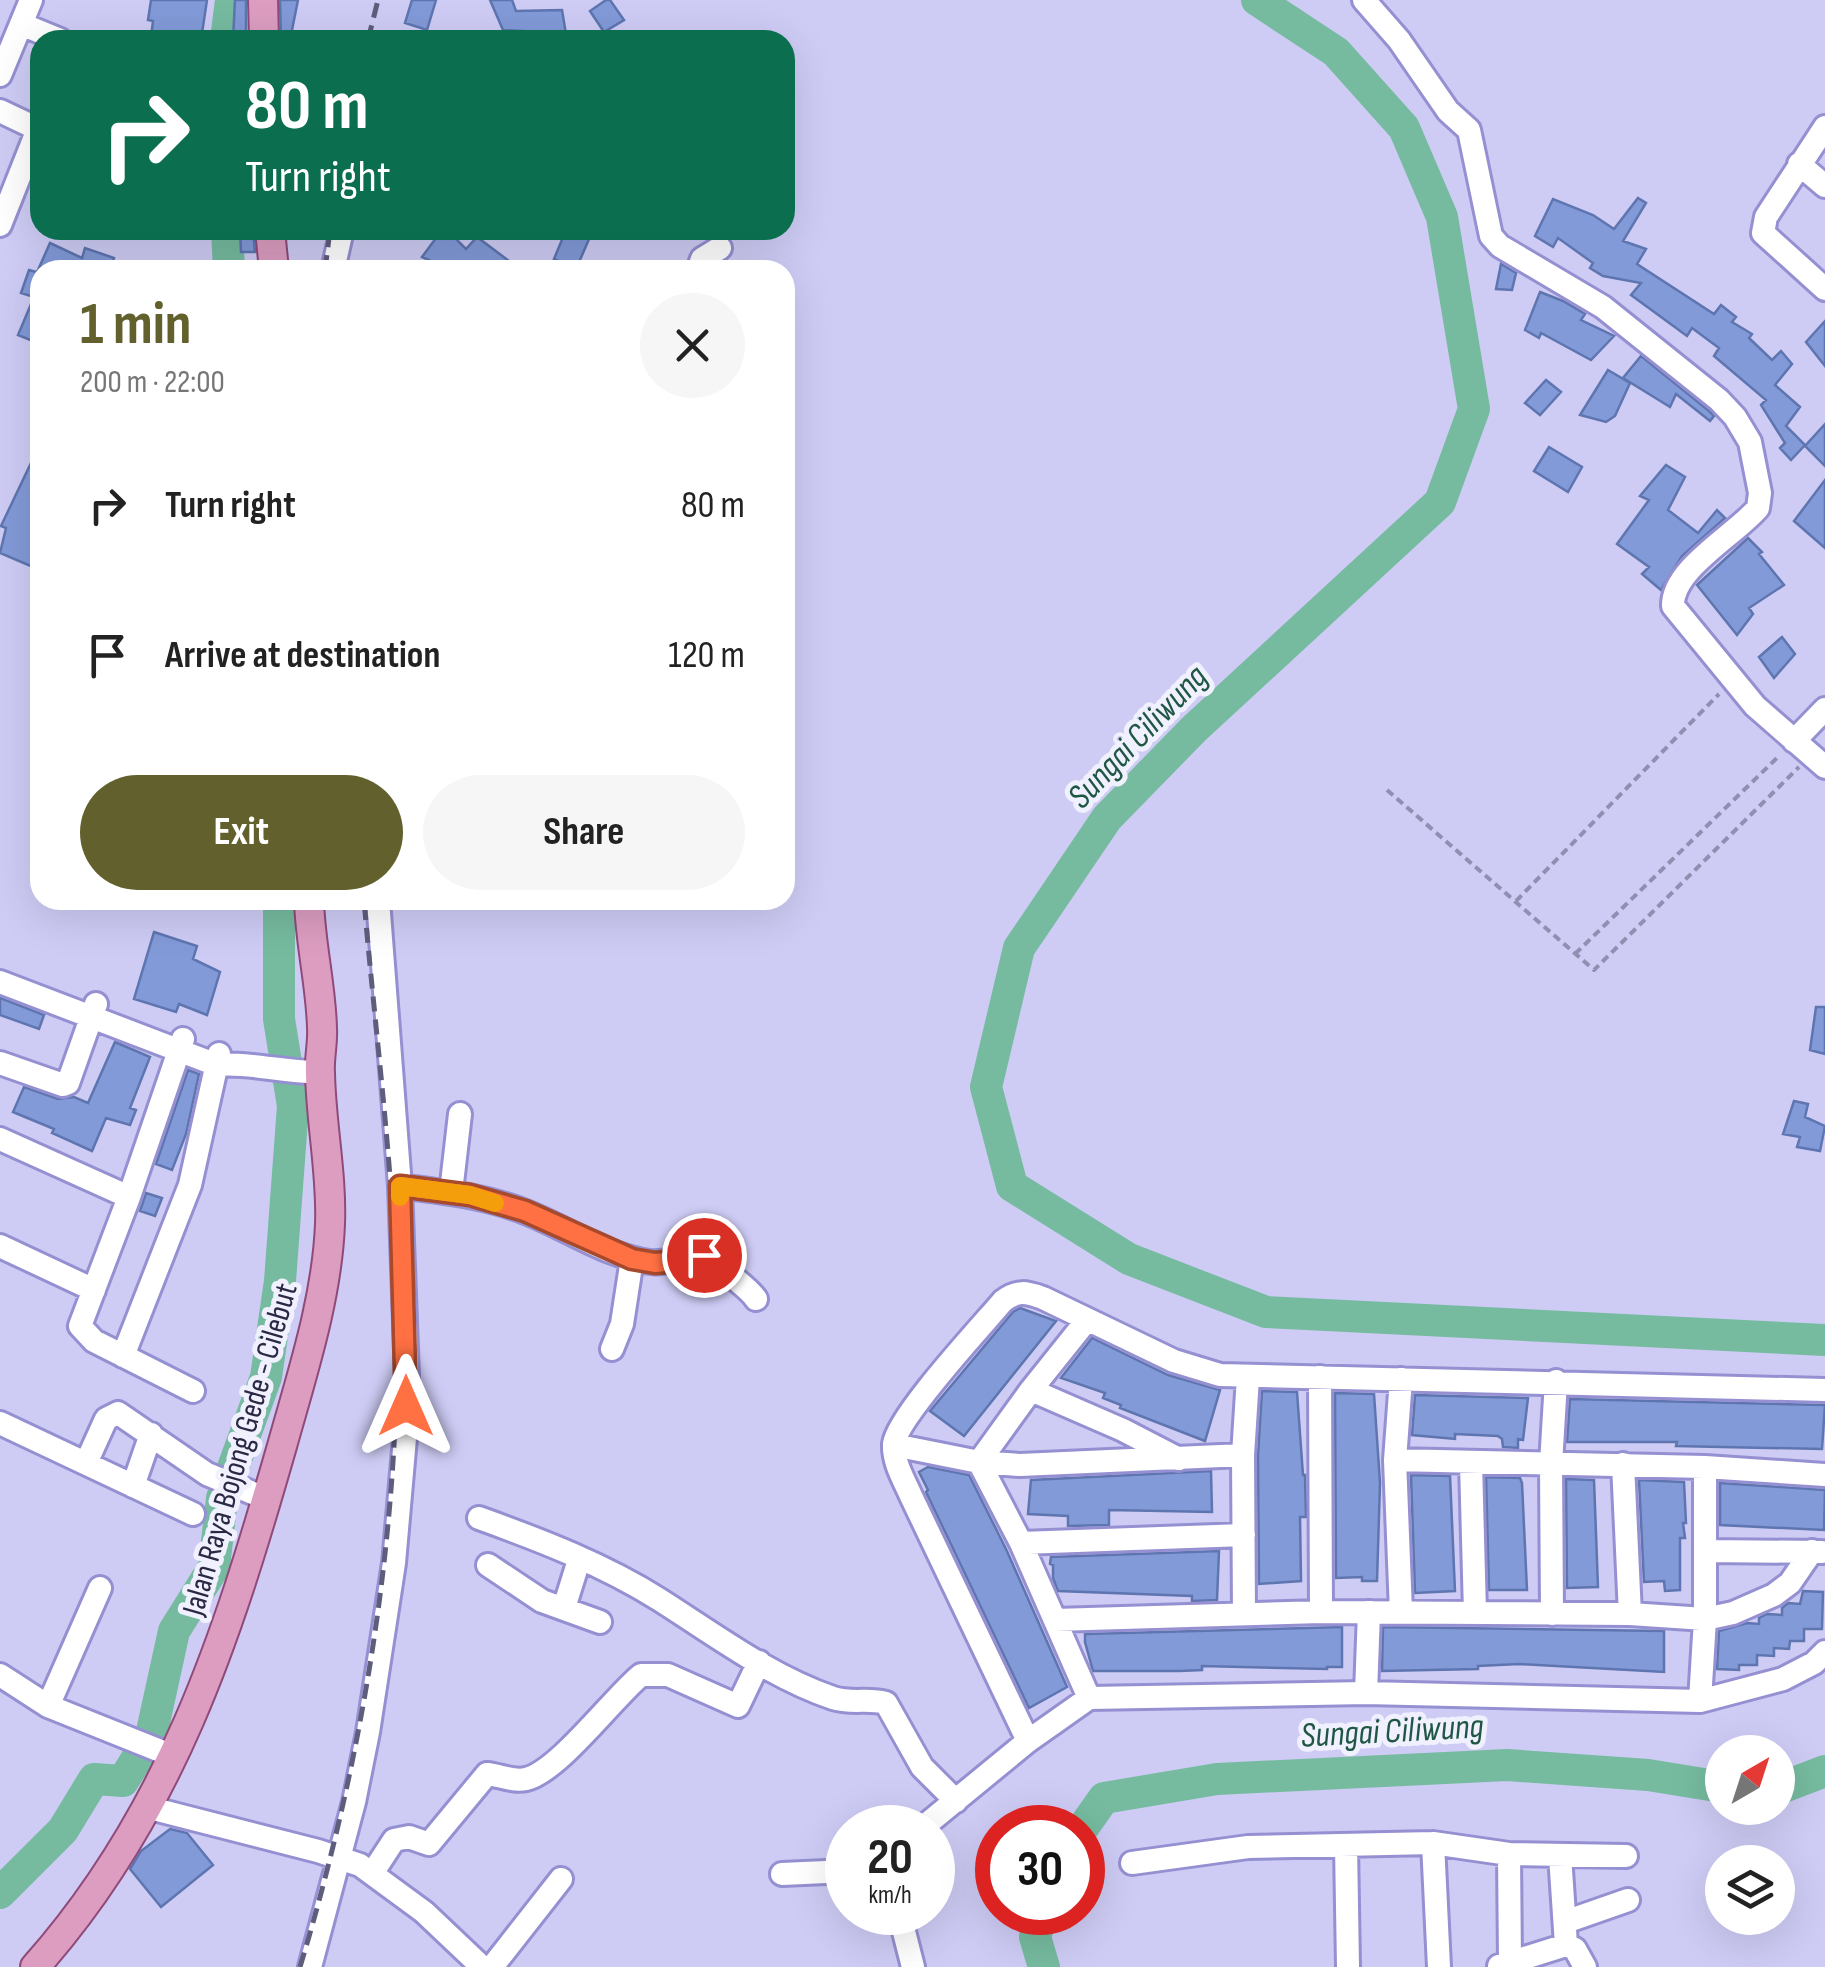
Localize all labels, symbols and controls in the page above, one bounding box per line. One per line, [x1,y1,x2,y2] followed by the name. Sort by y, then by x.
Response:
[245,65,369,149] text: 80 m
[80,70,210,200] icon: right
[245,150,391,205] text: Turn right
[80,289,192,361] text: 1 min
[640,293,745,398] button: close
[80,363,225,402] text: 200 m · 22:00
[80,478,135,533] icon: right
[165,483,296,528] text: Turn right
[681,483,745,528] text: 80 m
[80,628,135,683] icon: arrive
[165,633,440,678] text: Arrive at destination
[668,633,745,678] text: 120 m
[1059,656,1217,818] water label: Sungai Ciliwung
[80,775,403,890] button: Exit
[423,775,745,890] button: Share
[662,1213,747,1298] pin
[677,1228,732,1283] icon: arrive
[174,1279,307,1621] street label: Jalan Raya Bojong Gede - Cilebut
[354,1354,458,1458] position arrow
[1300,1705,1485,1758] water label: Sungai Ciliwung
[1705,1735,1795,1825] north arrow
[1705,1735,1795,1935] map controls
[975,1805,1105,1935] speed limit sign: 30
[867,1828,913,1888] text: 20
[1705,1845,1795,1935] button: layers
[868,1880,912,1911] text: km/h

